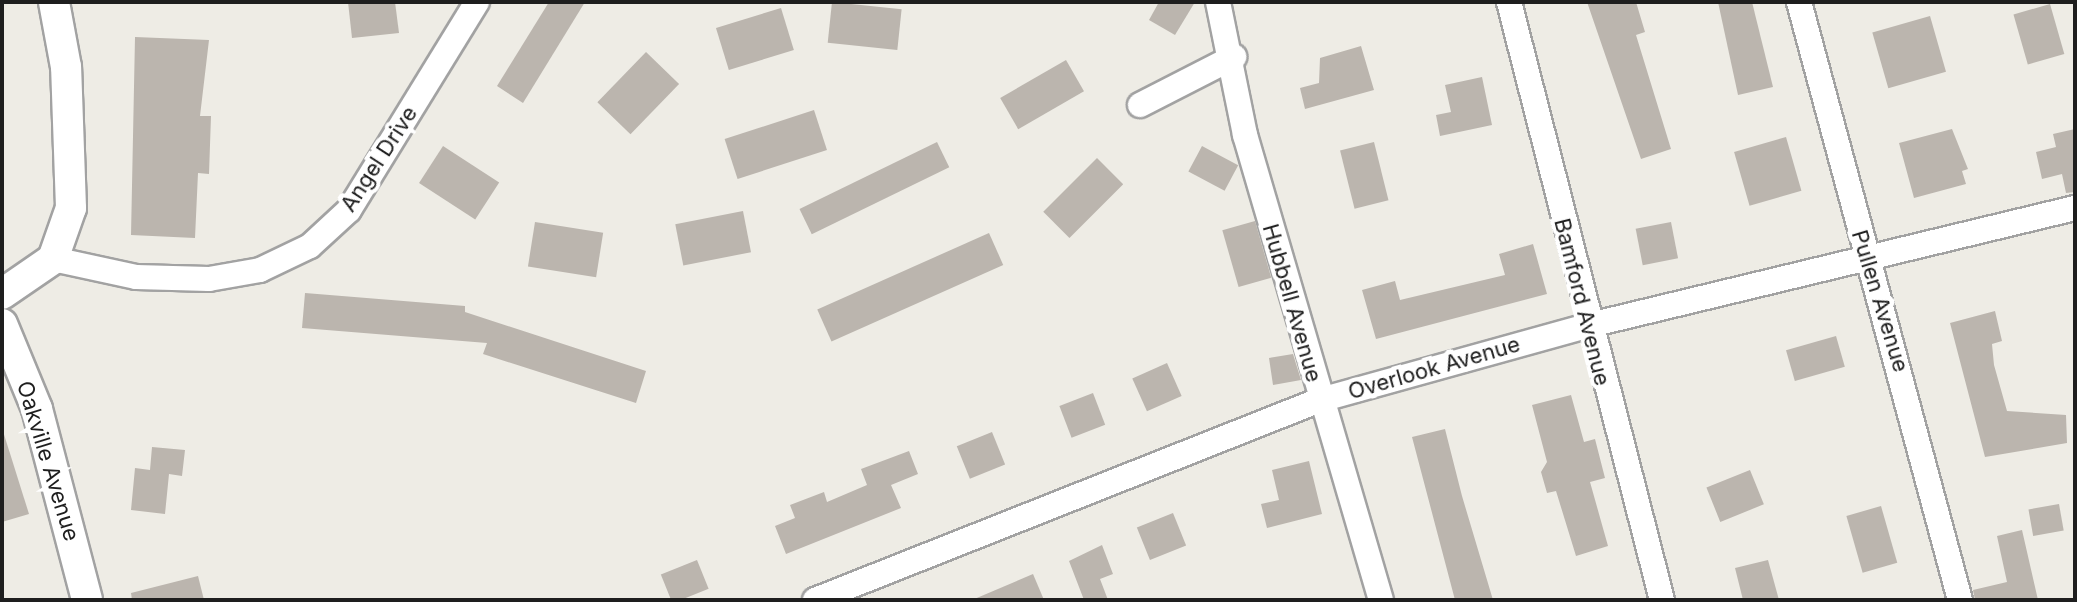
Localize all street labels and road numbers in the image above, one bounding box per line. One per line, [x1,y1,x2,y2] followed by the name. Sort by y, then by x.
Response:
[335,101,423,217] street label: Angel Drive
[1548,216,1616,388] street label: Bamford Avenue
[1257,221,1327,385] street label: Hubbell Avenue
[1846,227,1914,375] street label: Pullen Avenue
[1345,331,1523,405] street label: Overlook Avenue
[11,378,85,544] street label: Oakville Avenue

